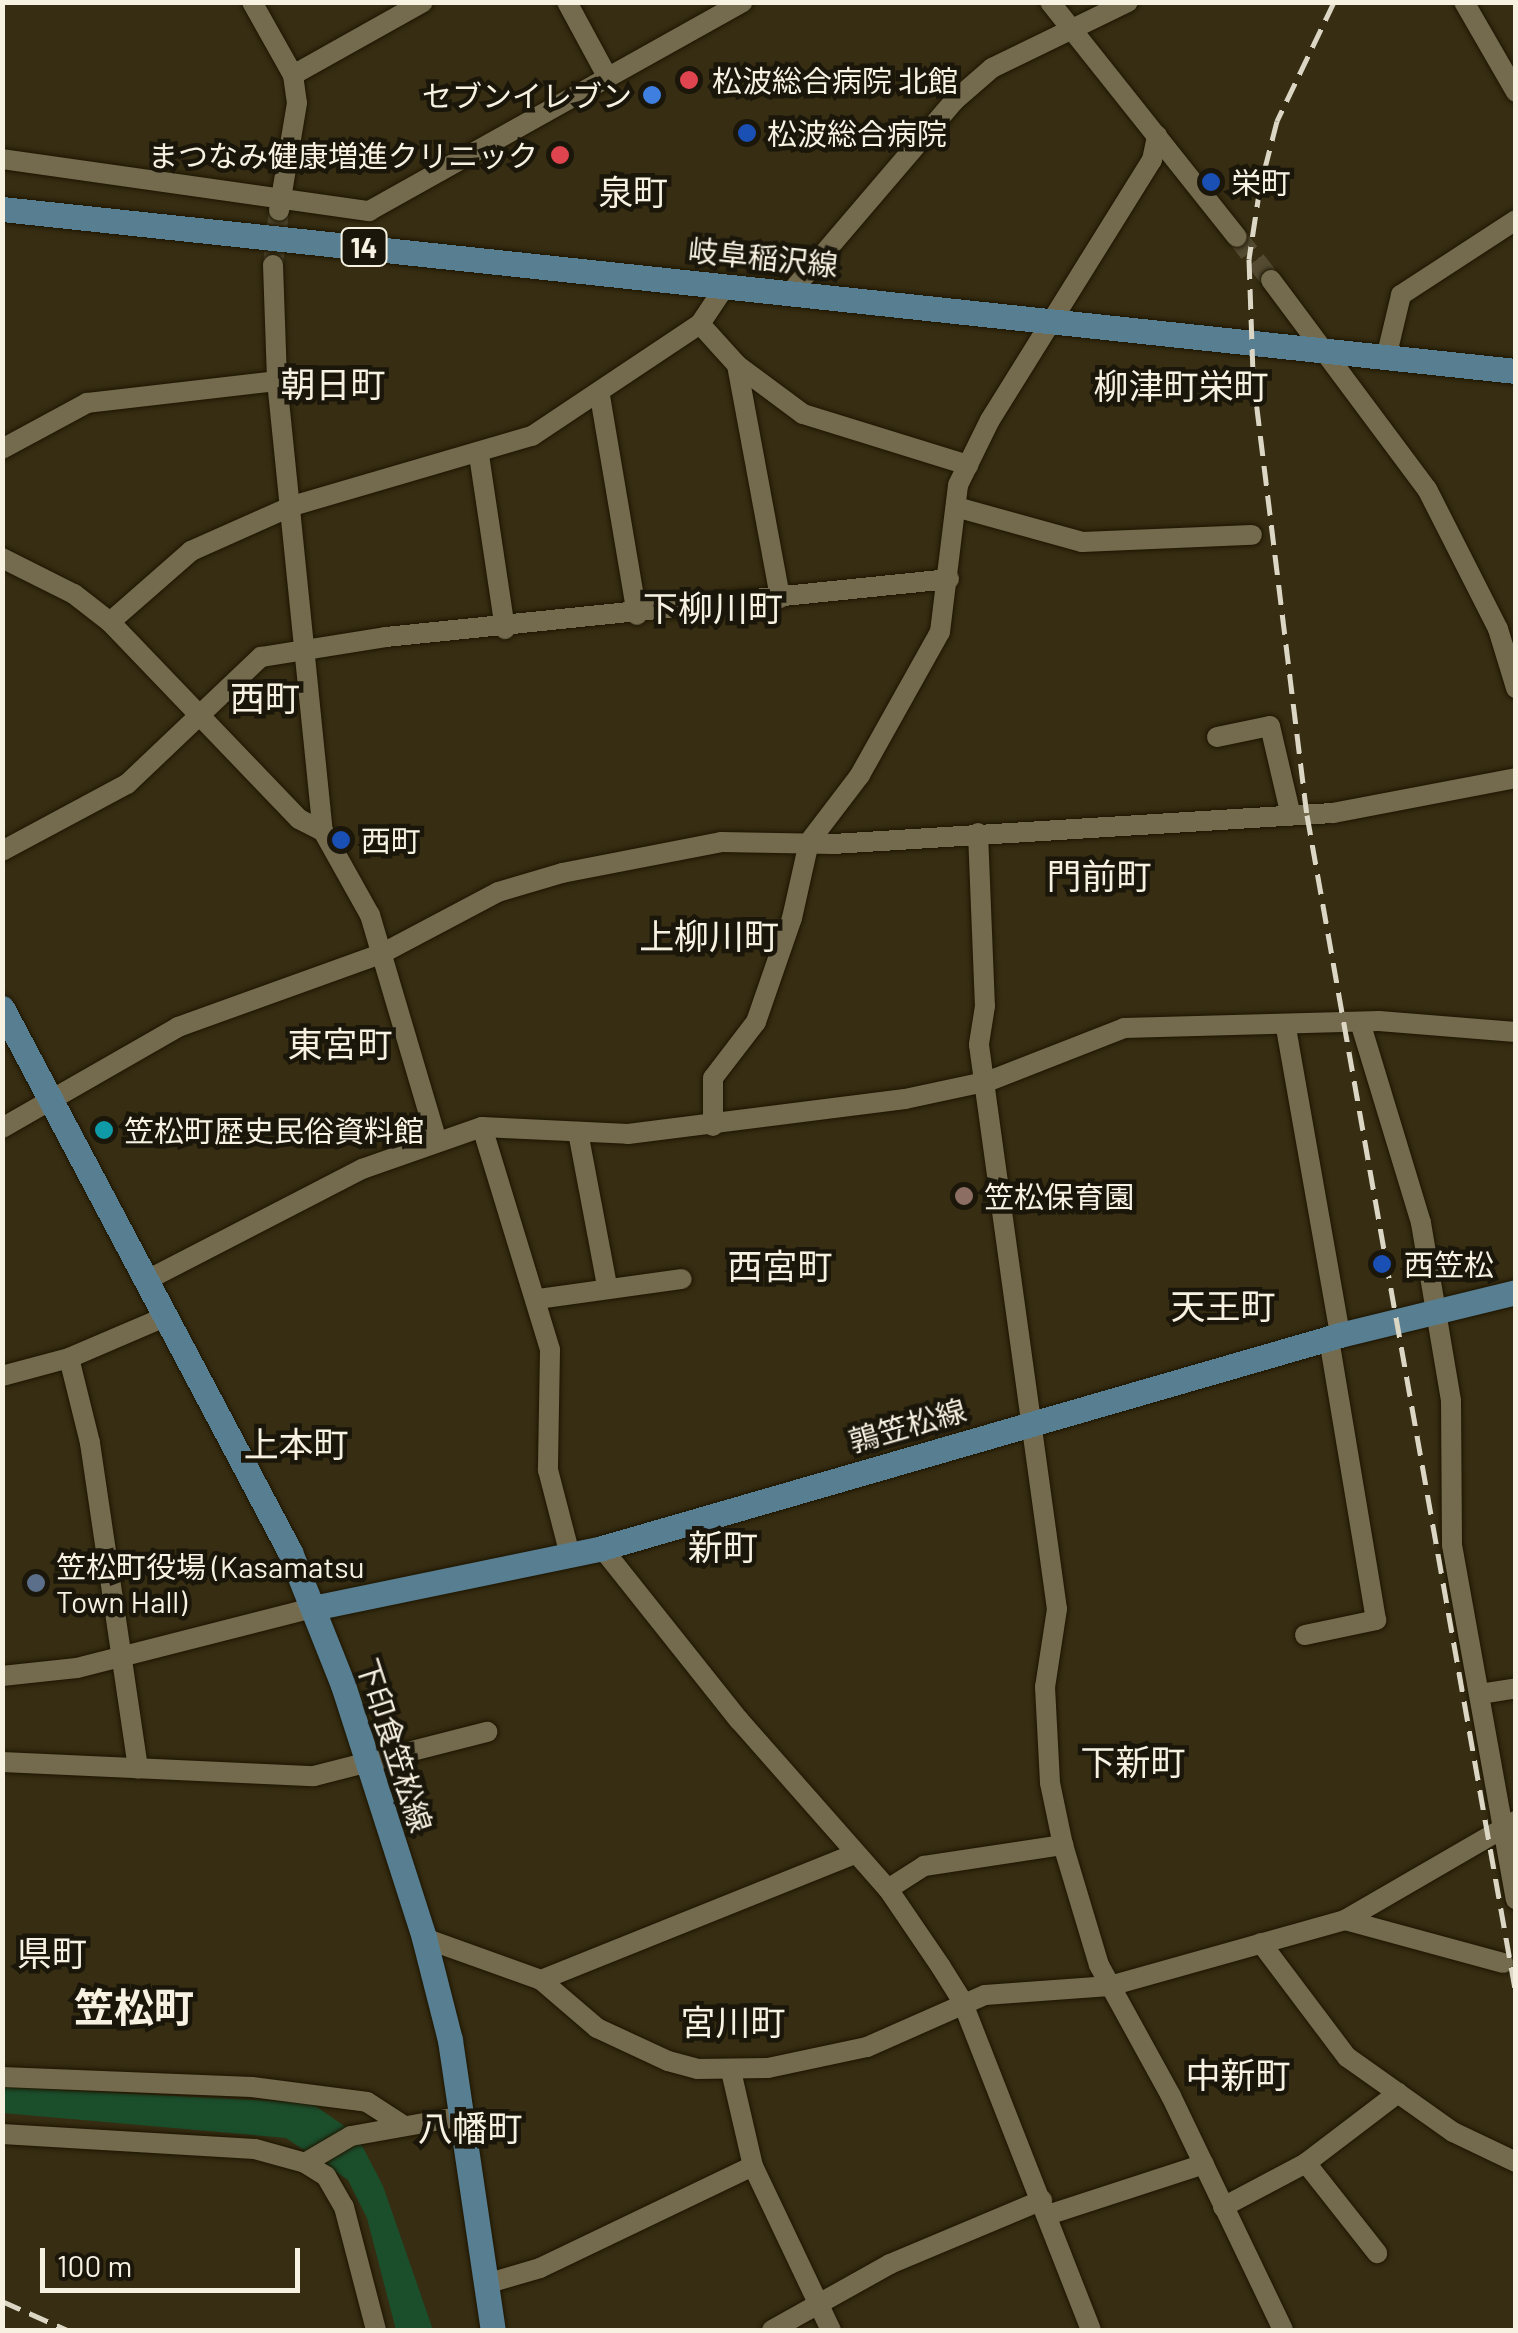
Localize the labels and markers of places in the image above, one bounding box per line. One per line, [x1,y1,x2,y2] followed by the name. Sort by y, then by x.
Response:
[712,62,958,98] place label: 松波総合病院 北館
[676,67,702,93] marker: 松波総合病院 北館
[422,77,632,113] place label: セブンイレブン
[641,84,663,106] marker: セブンイレブン
[767,115,947,151] place label: 松波総合病院
[736,122,758,144] marker: 松波総合病院
[148,137,538,173] place label: まつなみ健康増進クリニック
[547,142,573,168] marker: まつなみ健康増進クリニック
[1231,164,1291,200] place label: 栄町
[1200,171,1222,193] marker: 栄町
[361,822,421,858] place label: 西町
[330,829,352,851] marker: 西町
[124,1112,424,1148] place label: 笠松町歴史民俗資料館
[93,1119,115,1141] marker: 笠松町歴史民俗資料館
[984,1178,1134,1214] place label: 笠松保育園
[953,1185,975,1207] marker: 笠松保育園
[1404,1246,1494,1282] place label: 西笠松
[1369,1251,1395,1277] marker: 西笠松
[56,1548,365,1618] place label: 笠松町役場 (Kasamatsu Town Hall)
[25,1572,47,1594] marker: 笠松町役場 (Kasamatsu Town Hall)

